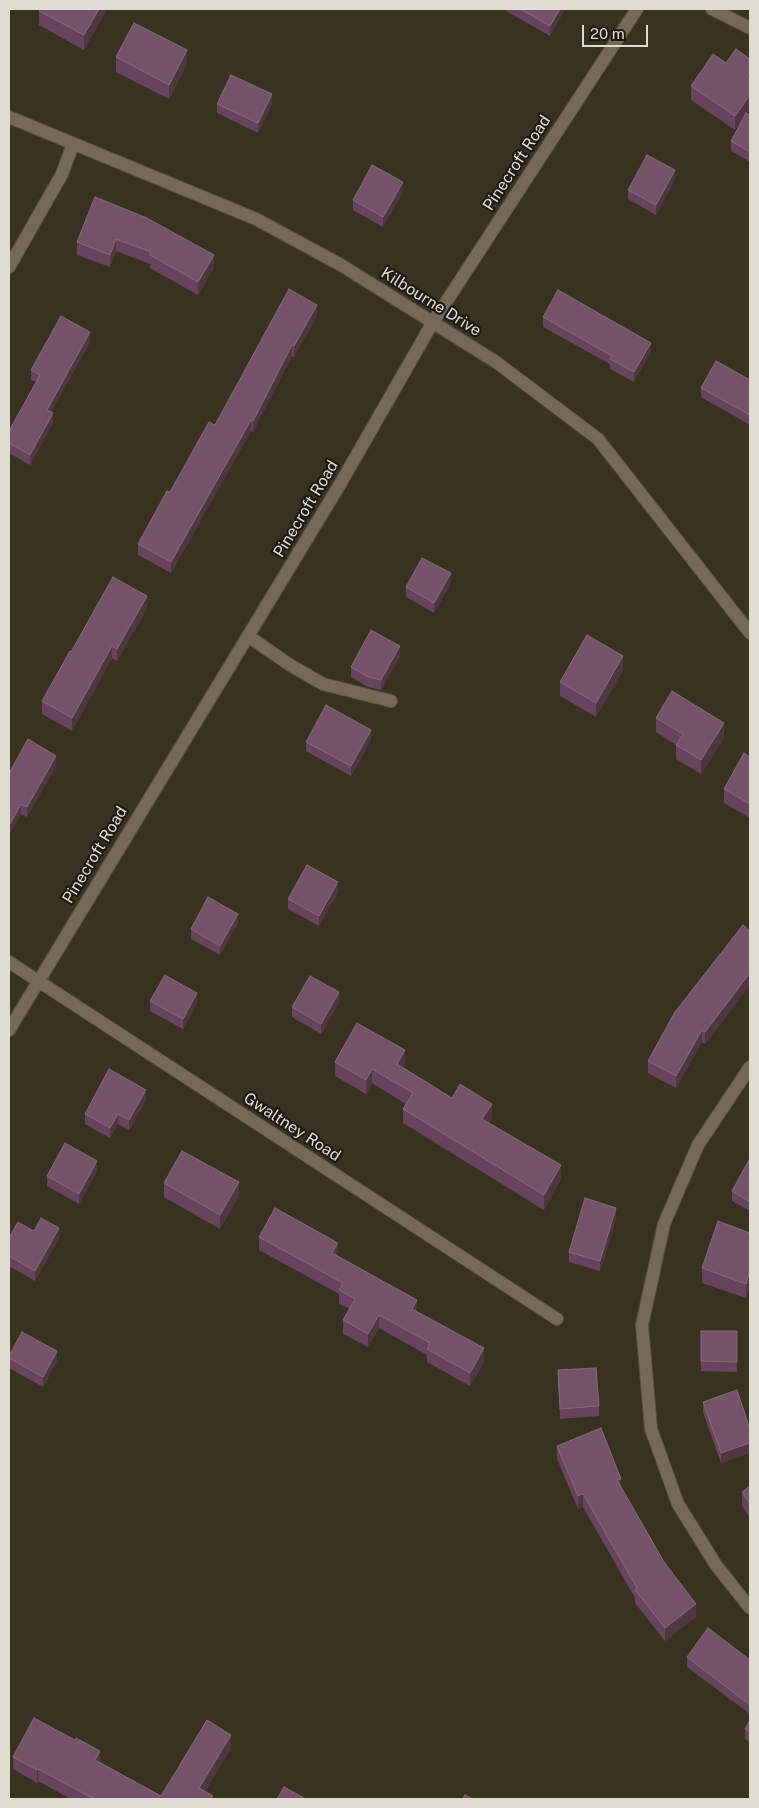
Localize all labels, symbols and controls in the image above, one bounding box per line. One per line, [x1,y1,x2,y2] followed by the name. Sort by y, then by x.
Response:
[584,15,650,47] scale bar
[590,25,625,42] text: 20 m
[479,112,555,214] street label: Pinecroft Road
[377,264,485,340] street label: Kilbourne Drive
[269,457,343,561] street label: Pinecroft Road
[58,803,132,907] street label: Pinecroft Road
[240,1088,344,1166] street label: Gwaltney Road

